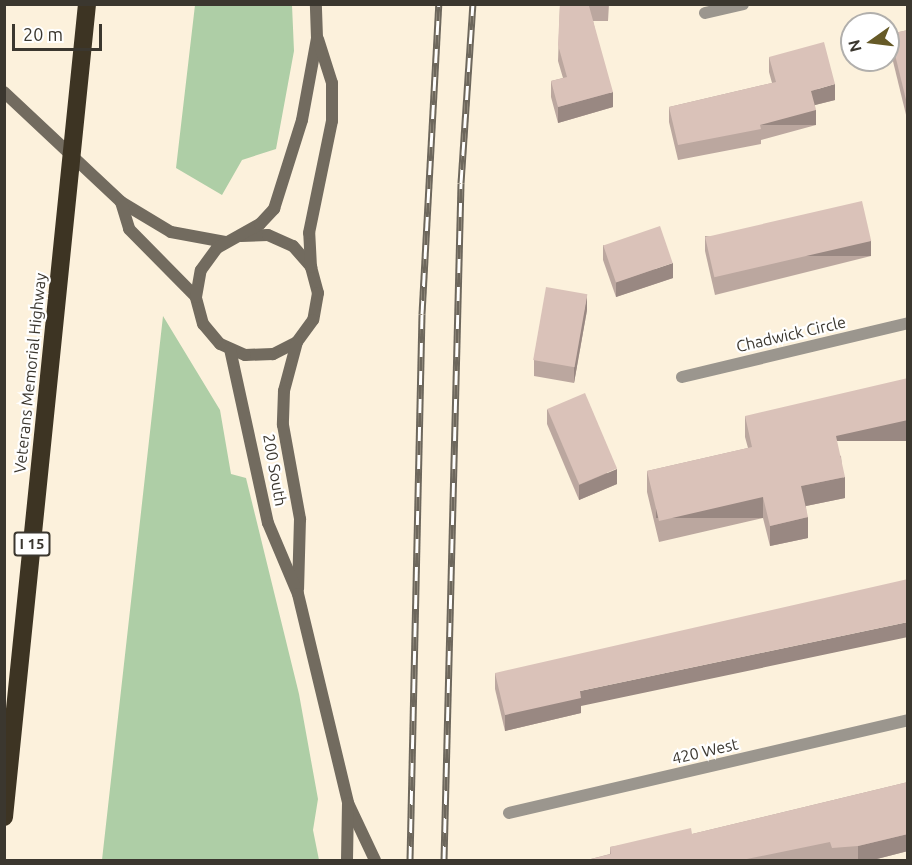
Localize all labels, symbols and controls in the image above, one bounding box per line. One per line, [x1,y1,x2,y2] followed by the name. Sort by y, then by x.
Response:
[15,12,105,50] scale bar
[840,12,900,72] north arrow
[23,24,63,44] text: 20 m
[844,38,865,54] text: N
[10,272,50,474] street label: Veterans Memorial Highway
[734,312,848,356] street label: Chadwick Circle
[259,432,291,508] street label: 200 South
[12,532,51,556] road number: I 15
[670,734,740,768] street label: 420 West

